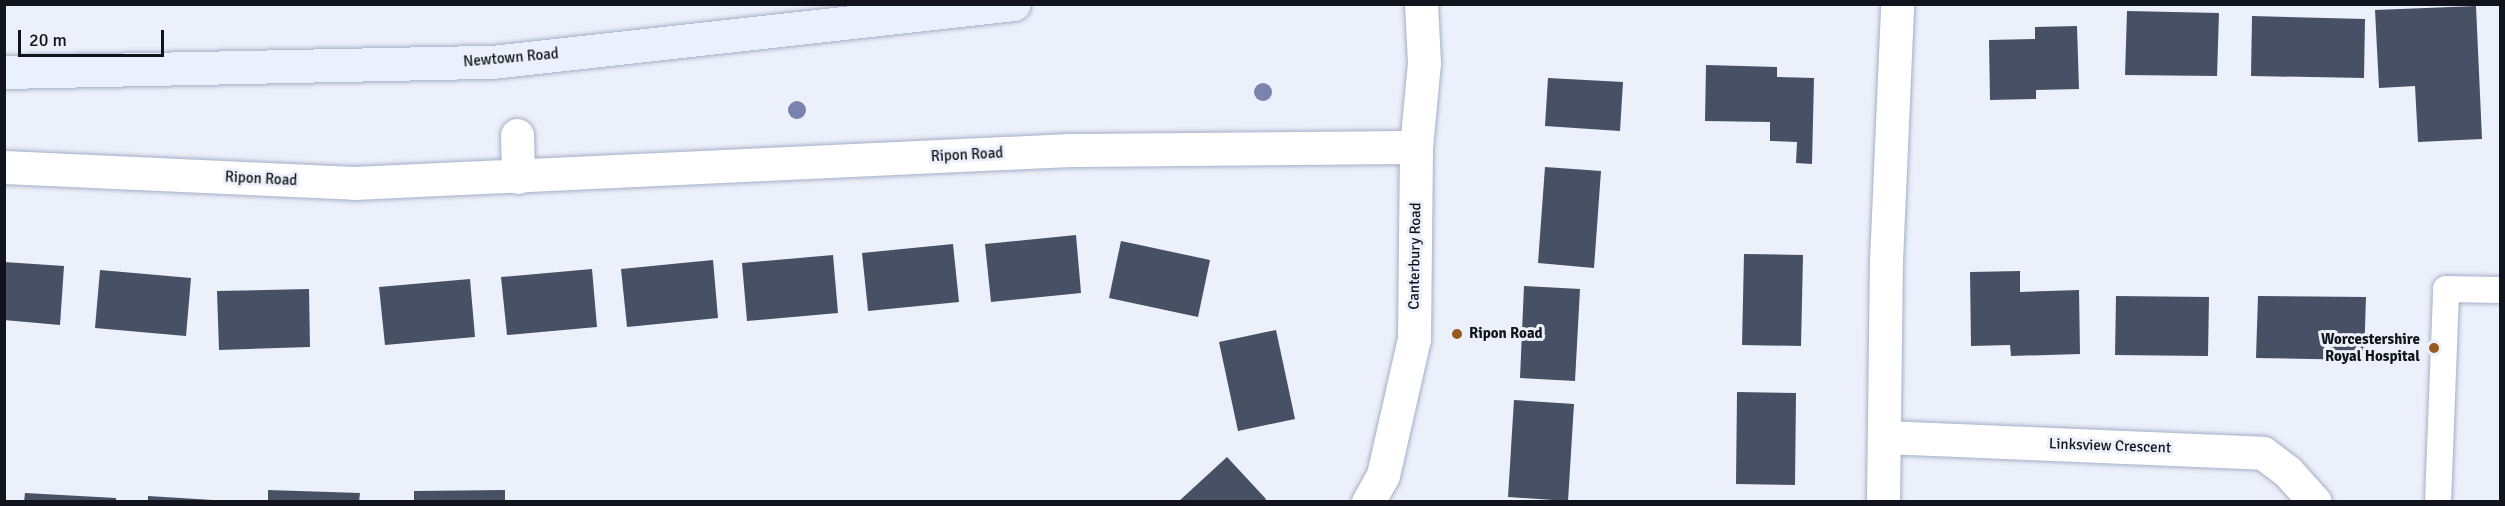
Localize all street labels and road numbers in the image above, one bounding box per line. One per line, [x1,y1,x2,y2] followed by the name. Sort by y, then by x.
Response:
[463,45,559,71] street label: Newtown Road
[930,144,1004,166] street label: Ripon Road
[224,168,298,190] street label: Ripon Road
[1405,202,1425,310] street label: Canterbury Road
[2049,435,2171,457] street label: Linksview Crescent

